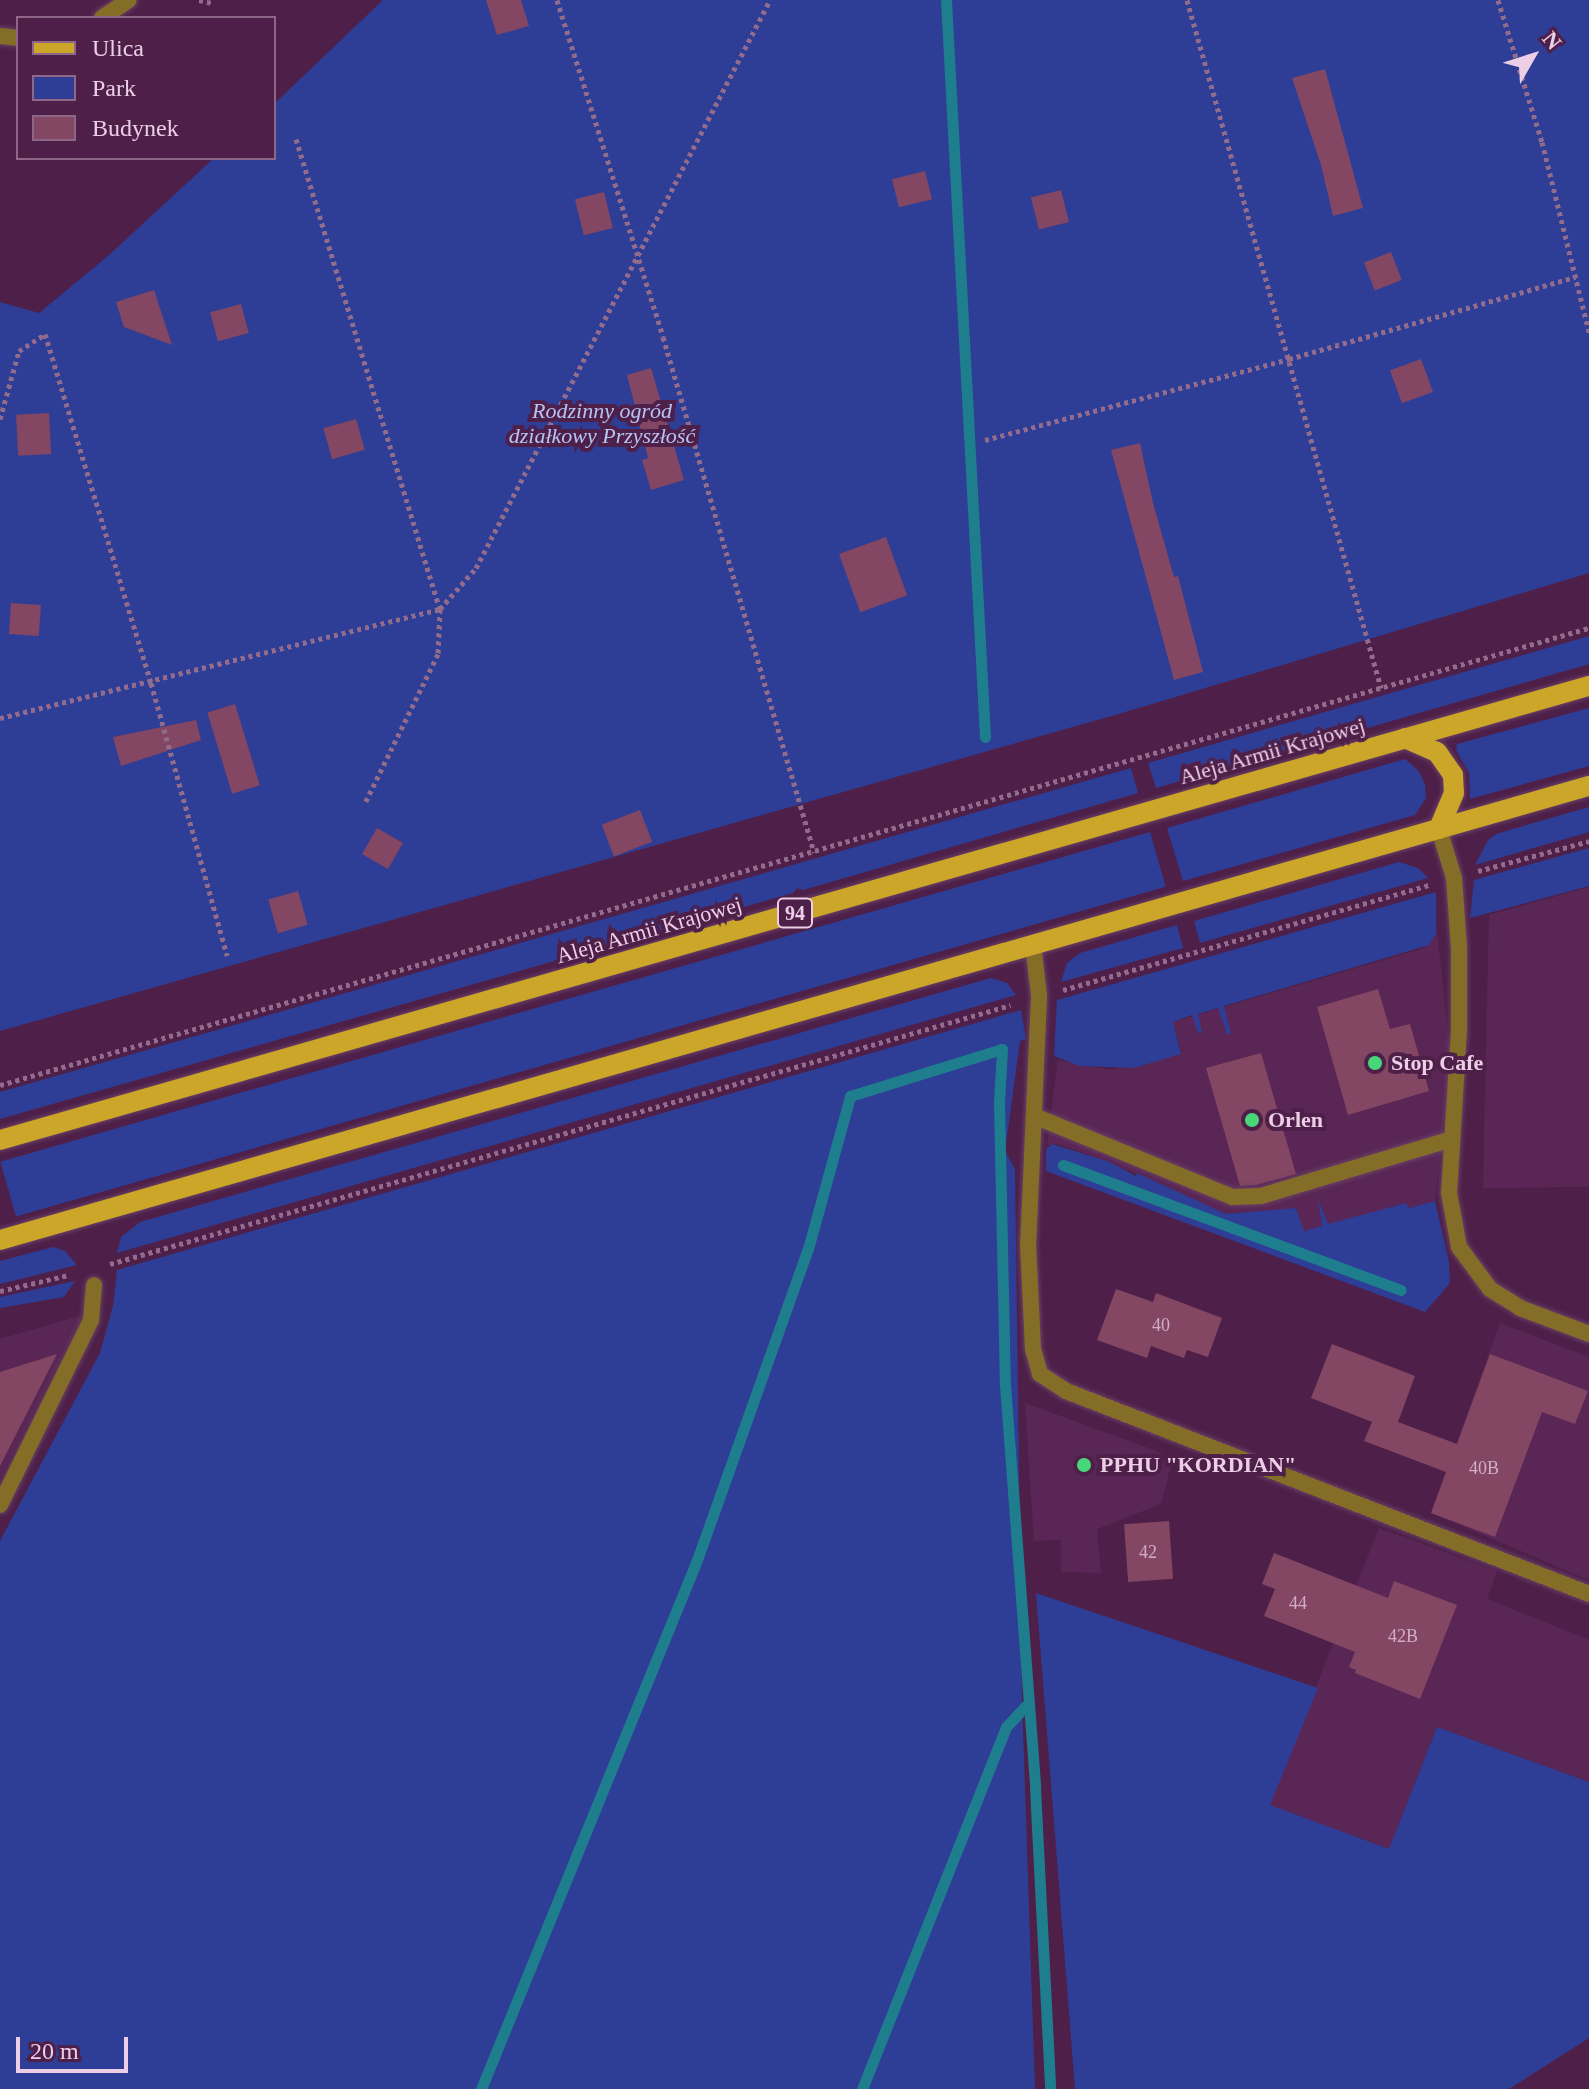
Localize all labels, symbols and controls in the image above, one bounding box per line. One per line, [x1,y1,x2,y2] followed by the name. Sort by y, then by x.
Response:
[16,16,276,160] legend
[1493,16,1573,96] north arrow
[1537,27,1567,55] text: N
[92,35,144,61] text: Ulica
[92,75,136,101] text: Park
[92,115,179,141] text: Budynek
[509,397,695,448] park label: Rodzinny ogród działkowy Przyszłość
[1176,712,1368,790] street label: Aleja Armii Krajowej
[553,891,745,969] street label: Aleja Armii Krajowej
[777,897,813,929] road number: 94
[1391,1050,1483,1076] place label: Stop Cafe
[1366,1054,1384,1072] marker: Stop Cafe
[1268,1107,1323,1133] place label: Orlen
[1243,1111,1261,1129] marker: Orlen
[1152,1314,1170,1336] house number: 40
[1100,1452,1296,1478] place label: PPHU "KORDIAN"
[1075,1456,1093,1474] marker: PPHU "KORDIAN"
[1469,1457,1499,1479] house number: 40B
[1139,1541,1157,1563] house number: 42
[1289,1592,1307,1614] house number: 44
[1388,1625,1418,1647] house number: 42B
[20,2021,132,2071] scale bar
[30,2038,79,2064] text: 20 m

